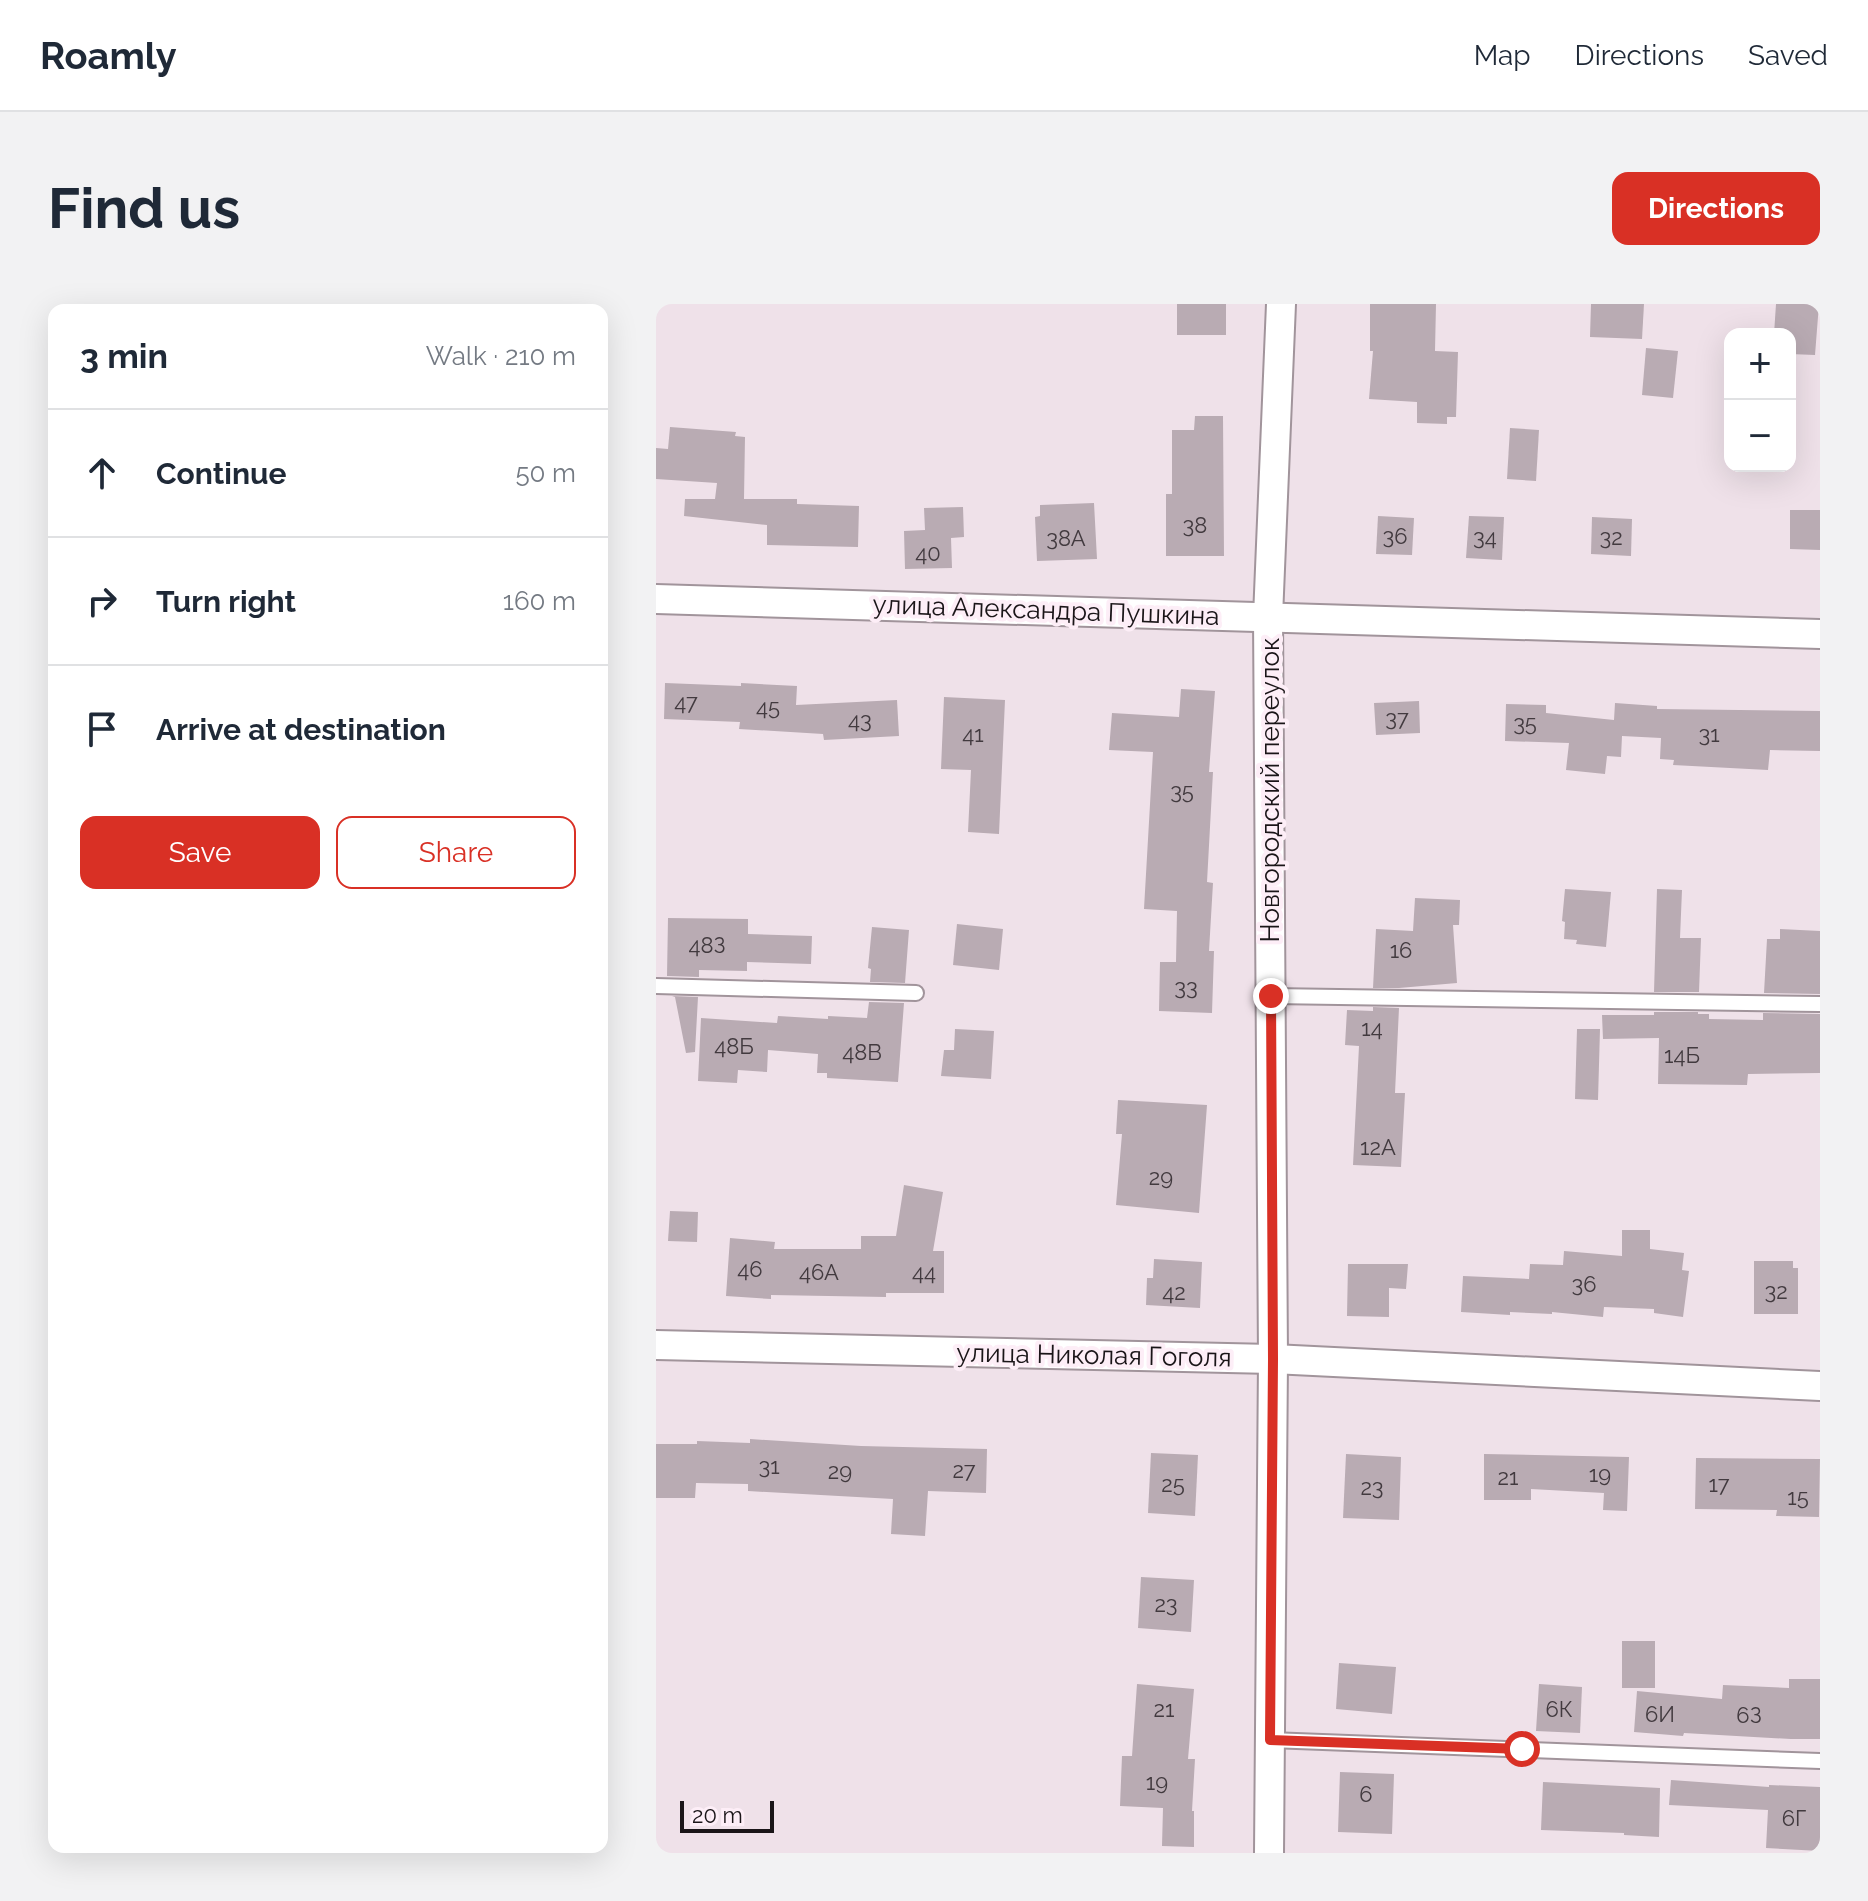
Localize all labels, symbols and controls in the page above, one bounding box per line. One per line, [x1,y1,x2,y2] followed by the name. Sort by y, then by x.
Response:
[40,33,177,78] text: Roamly
[1474,39,1531,72] text: Map
[1575,39,1704,72] text: Directions
[1748,39,1828,72] text: Saved
[1612,172,1820,245] button: Directions
[48,175,240,241] text: Find us
[1724,328,1796,472] map controls
[1724,328,1796,400] button: +
[80,336,168,376] text: 3 min
[426,341,576,371] text: Walk · 210 m
[1724,400,1796,472] button: −
[80,451,124,495] icon: ahead
[156,456,287,491] text: Continue
[515,458,576,488] text: 50 m
[1183,512,1207,538] house number: 38
[1382,523,1408,549] house number: 36
[1473,524,1497,550] house number: 34
[1599,524,1623,550] house number: 32
[1046,525,1086,551] house number: 38А
[915,540,941,566] house number: 40
[80,579,124,623] icon: right
[156,584,296,619] text: Turn right
[503,586,576,616] text: 160 m
[872,589,1220,631] street label: улица Александра Пушкина
[1255,637,1285,943] street label: Новгородский переулок
[674,689,698,715] house number: 47
[756,694,780,720] house number: 45
[1385,705,1409,731] house number: 37
[80,707,124,751] icon: arrive
[848,707,872,733] house number: 43
[1513,710,1537,736] house number: 35
[156,712,446,747] text: Arrive at destination
[962,721,984,747] house number: 41
[1698,721,1720,747] house number: 31
[1170,778,1194,804] house number: 35
[80,816,320,889] button: Save
[336,816,576,889] button: Share
[688,932,726,958] house number: 48З
[1390,937,1412,963] house number: 16
[1174,974,1198,1000] house number: 33
[1253,978,1289,1014] route end
[1361,1015,1383,1041] house number: 14
[714,1033,754,1059] house number: 48Б
[842,1039,882,1065] house number: 48В
[1664,1042,1700,1068] house number: 14Б
[1360,1134,1396,1160] house number: 12А
[1149,1164,1173,1190] house number: 29
[737,1256,763,1282] house number: 46
[799,1259,839,1285] house number: 46А
[912,1259,936,1285] house number: 44
[1571,1271,1597,1297] house number: 36
[1764,1278,1788,1304] house number: 32
[1162,1279,1186,1305] house number: 42
[956,1338,1232,1372] street label: улица Николая Гоголя
[758,1453,780,1479] house number: 31
[952,1457,976,1483] house number: 27
[828,1458,852,1484] house number: 29
[1589,1461,1611,1487] house number: 19
[1498,1464,1518,1490] house number: 21
[1161,1471,1185,1497] house number: 25
[1708,1471,1730,1497] house number: 17
[1360,1474,1384,1500] house number: 23
[1787,1484,1809,1510] house number: 15
[1154,1591,1178,1617] house number: 23
[1154,1696,1174,1722] house number: 21
[1545,1696,1573,1722] house number: 6К
[1645,1701,1675,1727] house number: 6И
[1736,1702,1762,1728] house number: 6З
[1504,1731,1540,1767] route start
[1146,1769,1168,1795] house number: 19
[1359,1781,1373,1807] house number: 6
[680,1797,774,1833] scale bar
[692,1802,743,1828] text: 20 m
[1782,1805,1806,1831] house number: 6Г

